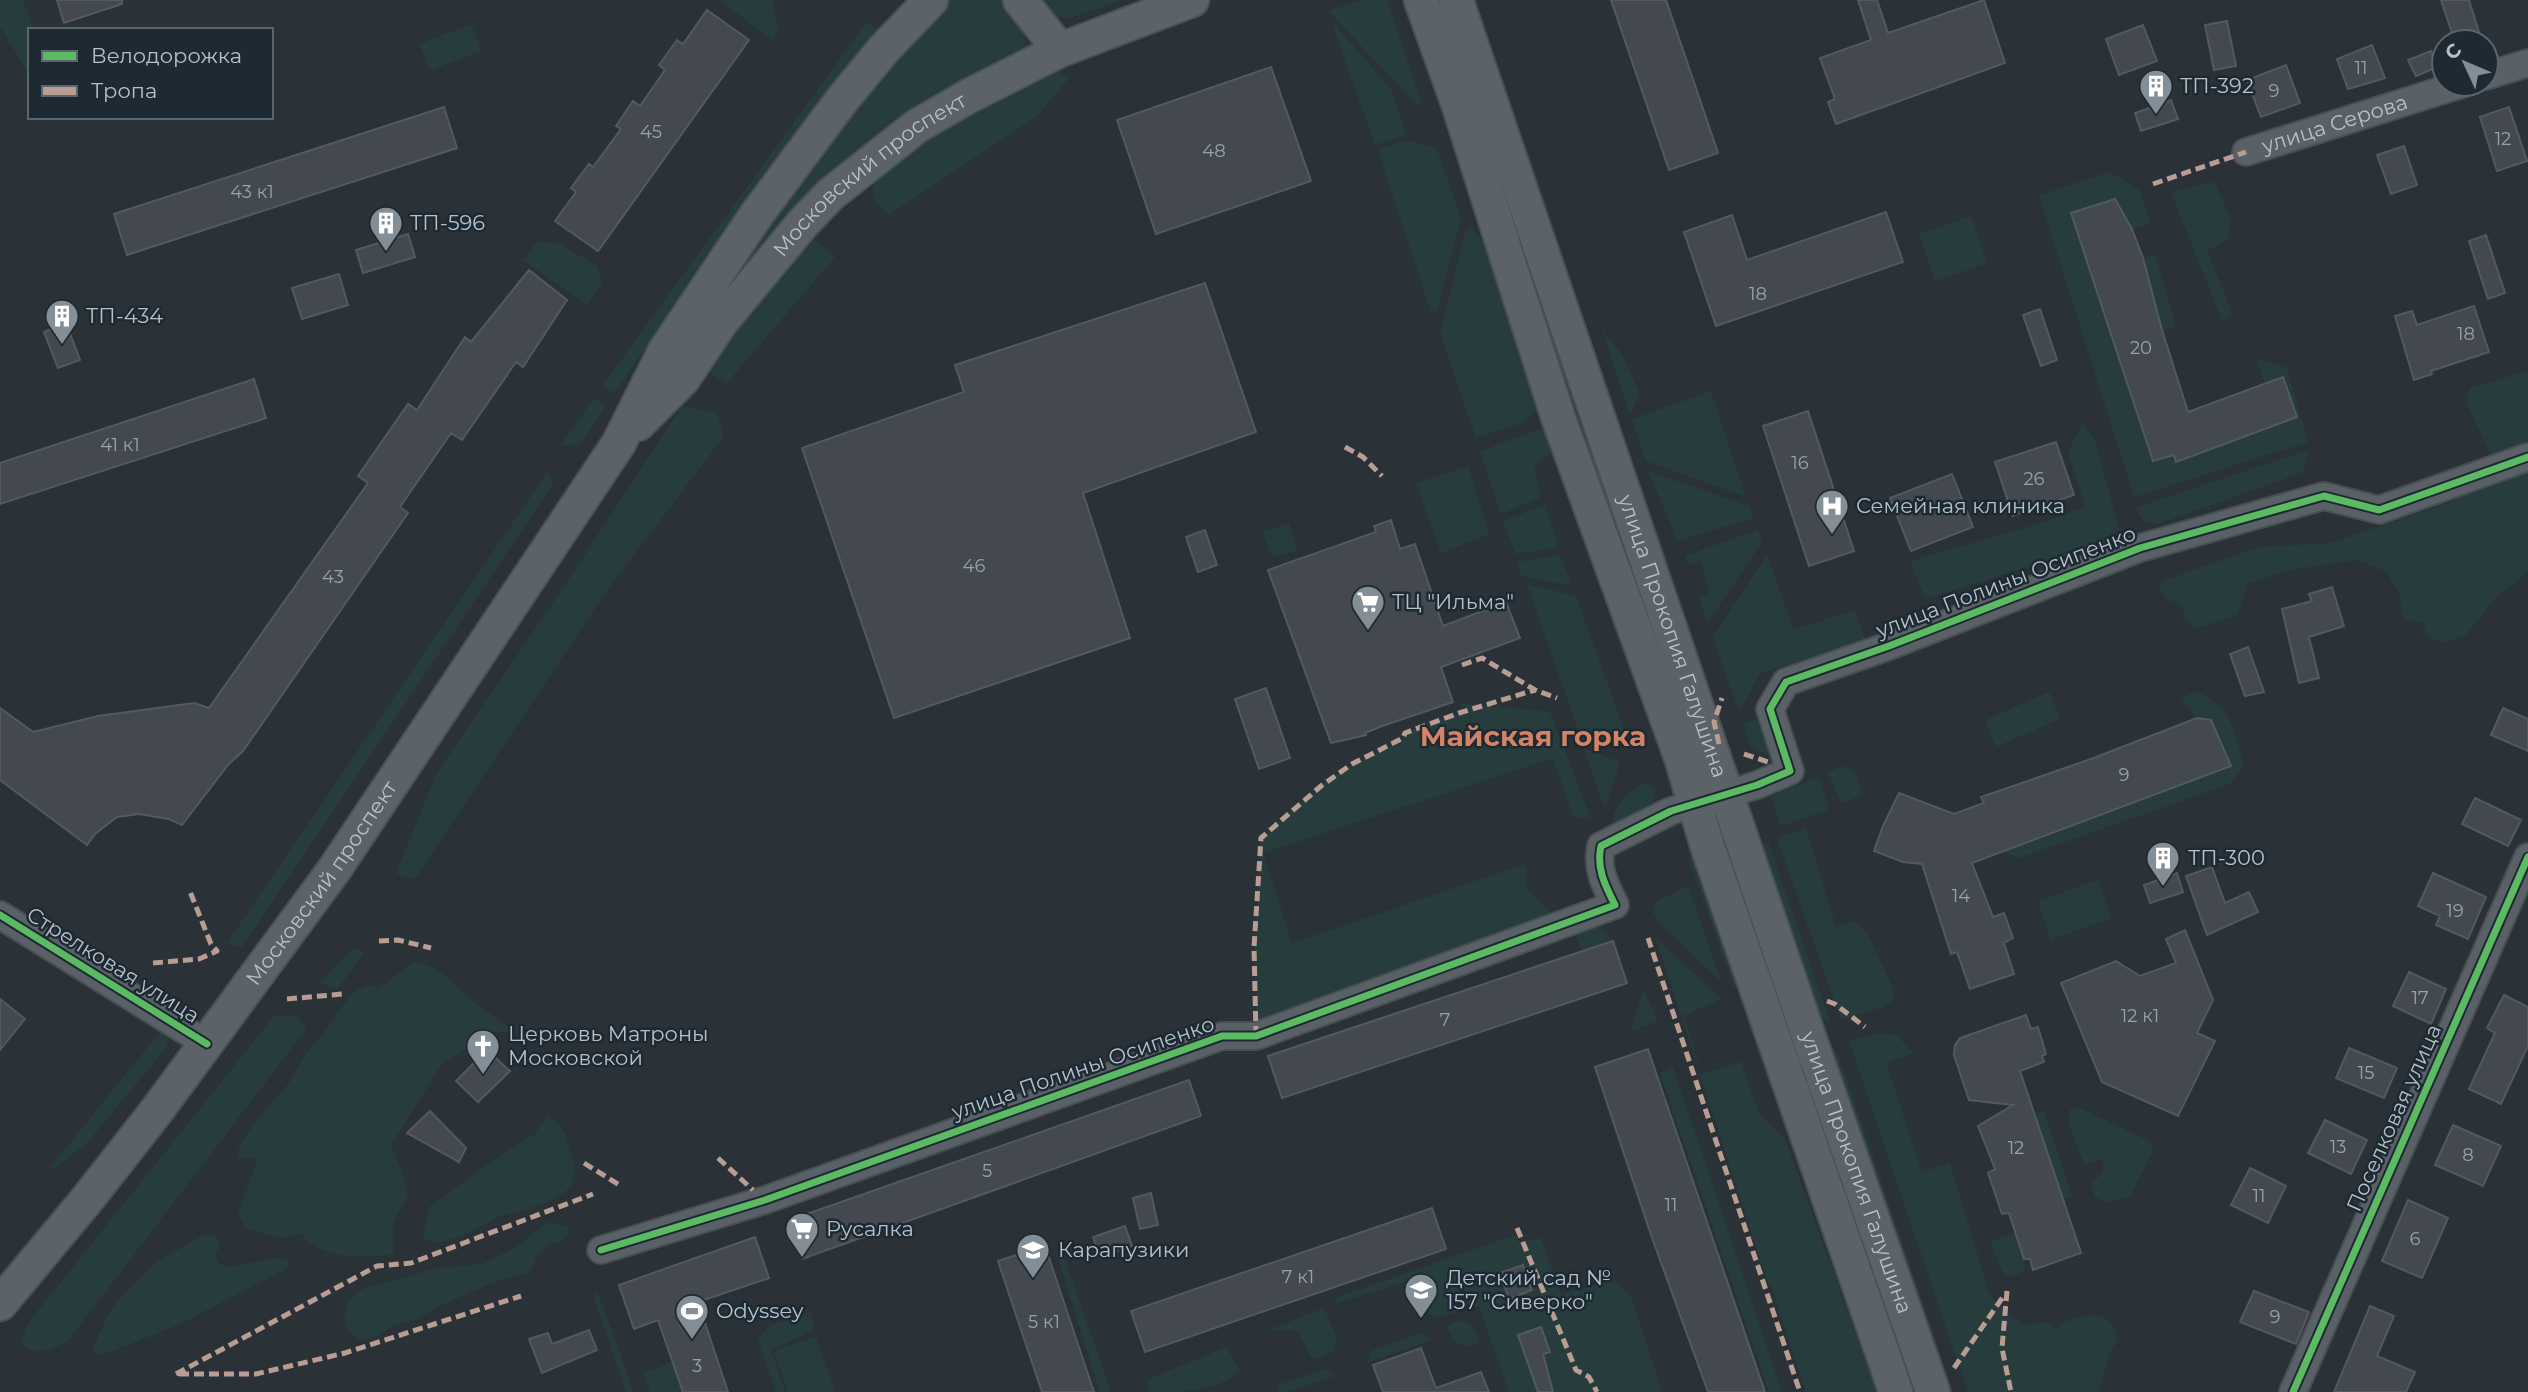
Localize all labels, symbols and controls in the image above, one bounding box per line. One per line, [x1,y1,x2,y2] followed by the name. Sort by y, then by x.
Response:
[28,28,273,119] legend
[2430,28,2500,98] north arrow
[2440,38,2466,64] text: С
[91,43,242,68] text: Велодорожка
[2355,57,2368,79] house number: 11
[2137,67,2175,116] building icon: ТП-392
[2180,73,2254,98] place label: ТП-392
[91,78,157,103] text: Тропа
[2269,80,2280,102] house number: 9
[768,87,970,262] street label: Московский проспект
[2258,89,2411,159] street label: улица Серова
[640,121,662,143] house number: 45
[2495,128,2511,150] house number: 12
[1202,140,1226,162] house number: 48
[230,181,274,203] house number: 43 к1
[367,204,405,253] building icon: ТП-596
[410,210,485,235] place label: ТП-596
[1749,283,1767,305] house number: 18
[43,297,81,346] building icon: ТП-434
[86,303,163,328] place label: ТП-434
[2457,323,2475,345] house number: 18
[2130,337,2152,359] house number: 20
[100,434,140,456] house number: 41 к1
[1791,452,1809,474] house number: 16
[2023,468,2045,490] house number: 26
[1813,487,1851,536] hospital icon: Семейная клиника
[1613,490,1733,781] street label: улица Прокопия Галушина
[1856,493,2065,518] place label: Семейная клиника
[1871,520,2139,643] street label: улица Полины Осипенко
[963,555,985,577] house number: 46
[322,566,344,588] house number: 43
[1349,583,1387,632] supermarket icon: ТЦ "Ильма"
[1392,589,1514,614] place label: ТЦ "Ильма"
[1420,719,1646,753] district label: Майская горка
[2119,764,2130,786] house number: 9
[240,776,402,990] street label: Московский проспект
[2144,839,2182,888] building icon: ТП-300
[2188,845,2265,870] place label: ТП-300
[1952,885,1970,907] house number: 14
[2446,900,2464,922] house number: 19
[22,901,204,1028] street label: Стрелковая улица
[2411,987,2429,1009] house number: 17
[2121,1005,2159,1027] house number: 12 к1
[1440,1009,1450,1031] house number: 7
[947,1011,1217,1125] street label: улица Полины Осипенко
[2341,1020,2446,1215] street label: Поселковая улица
[508,1021,709,1070] place label: Церковь Матроны Московской
[464,1027,502,1076] church icon: Церковь Матроны Московской
[1796,1027,1918,1317] street label: улица Прокопия Галушина
[2358,1062,2374,1084] house number: 15
[2330,1136,2346,1158] house number: 13
[2008,1137,2024,1159] house number: 12
[2462,1144,2474,1166] house number: 8
[982,1160,992,1182] house number: 5
[2253,1185,2266,1207] house number: 11
[1665,1194,1678,1216] house number: 11
[783,1210,821,1259] supermarket icon: Русалка
[826,1216,914,1241] place label: Русалка
[2410,1228,2421,1250] house number: 6
[1014,1231,1052,1280] school or university icon: Карапузики
[1058,1237,1189,1262] place label: Карапузики
[1446,1265,1611,1314] place label: Детский сад № 157 "Сиверко"
[1282,1266,1314,1288] house number: 7 к1
[1402,1271,1440,1320] school or university icon: Детский сад № 157 "Сиверко"
[673,1292,711,1341] sports icon: Odyssey
[716,1298,804,1323] place label: Odyssey
[2270,1306,2281,1328] house number: 9
[1028,1311,1060,1333] house number: 5 к1
[692,1355,702,1377] house number: 3

